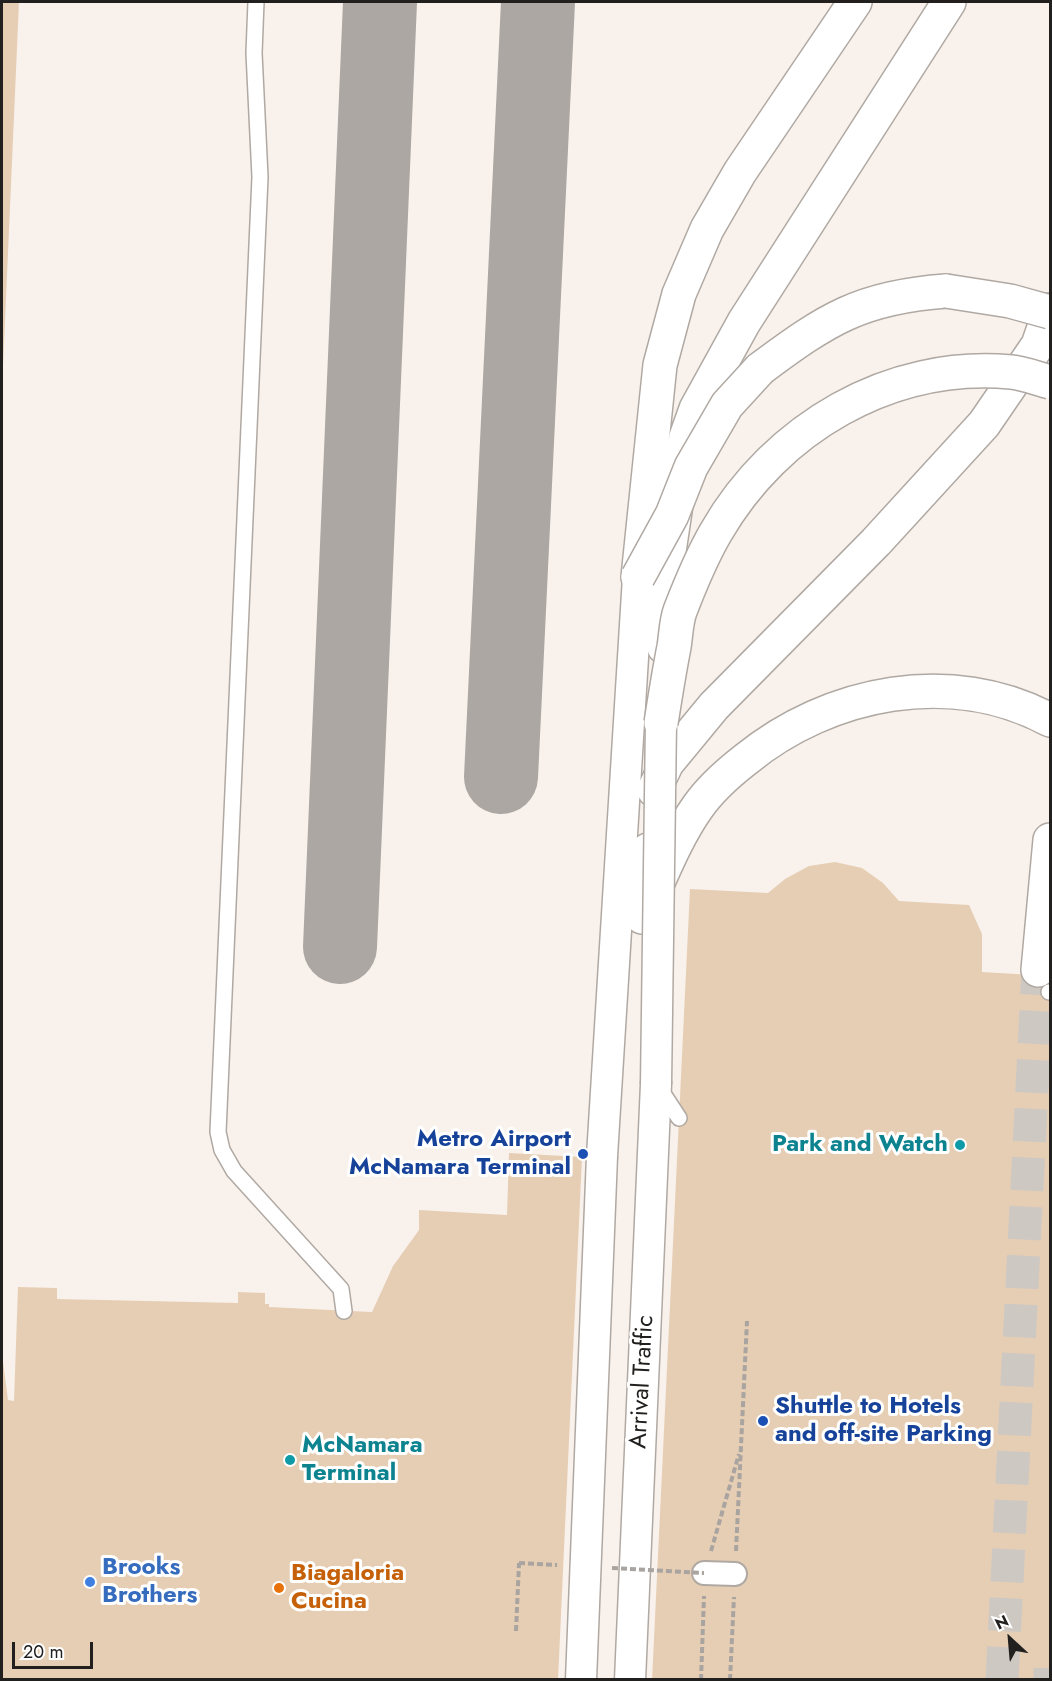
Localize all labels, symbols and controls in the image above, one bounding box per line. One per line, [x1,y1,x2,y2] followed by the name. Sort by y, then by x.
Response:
[349,1126,571,1182] place label: Metro Airport McNamara Terminal
[772,1131,948,1159] place label: Park and Watch
[953,1138,967,1152] marker: Park and Watch
[576,1147,590,1161] marker: Metro Airport McNamara Terminal
[625,1314,661,1450] street label: Arrival Traffic
[775,1393,992,1449] place label: Shuttle to Hotels and off-site Parking
[756,1414,770,1428] marker: Shuttle to Hotels and off-site Parking
[302,1432,423,1488] place label: McNamara Terminal
[283,1453,297,1467] marker: McNamara Terminal
[102,1554,197,1610] place label: Brooks Brothers
[291,1560,404,1616] place label: Biagaloria Cucina
[83,1575,97,1589] marker: Brooks Brothers
[272,1581,286,1595] marker: Biagaloria Cucina
[980,1609,1040,1669] north arrow
[991,1609,1013,1635] text: N
[15,1630,96,1668] scale bar
[23,1639,63,1665] text: 20 m

